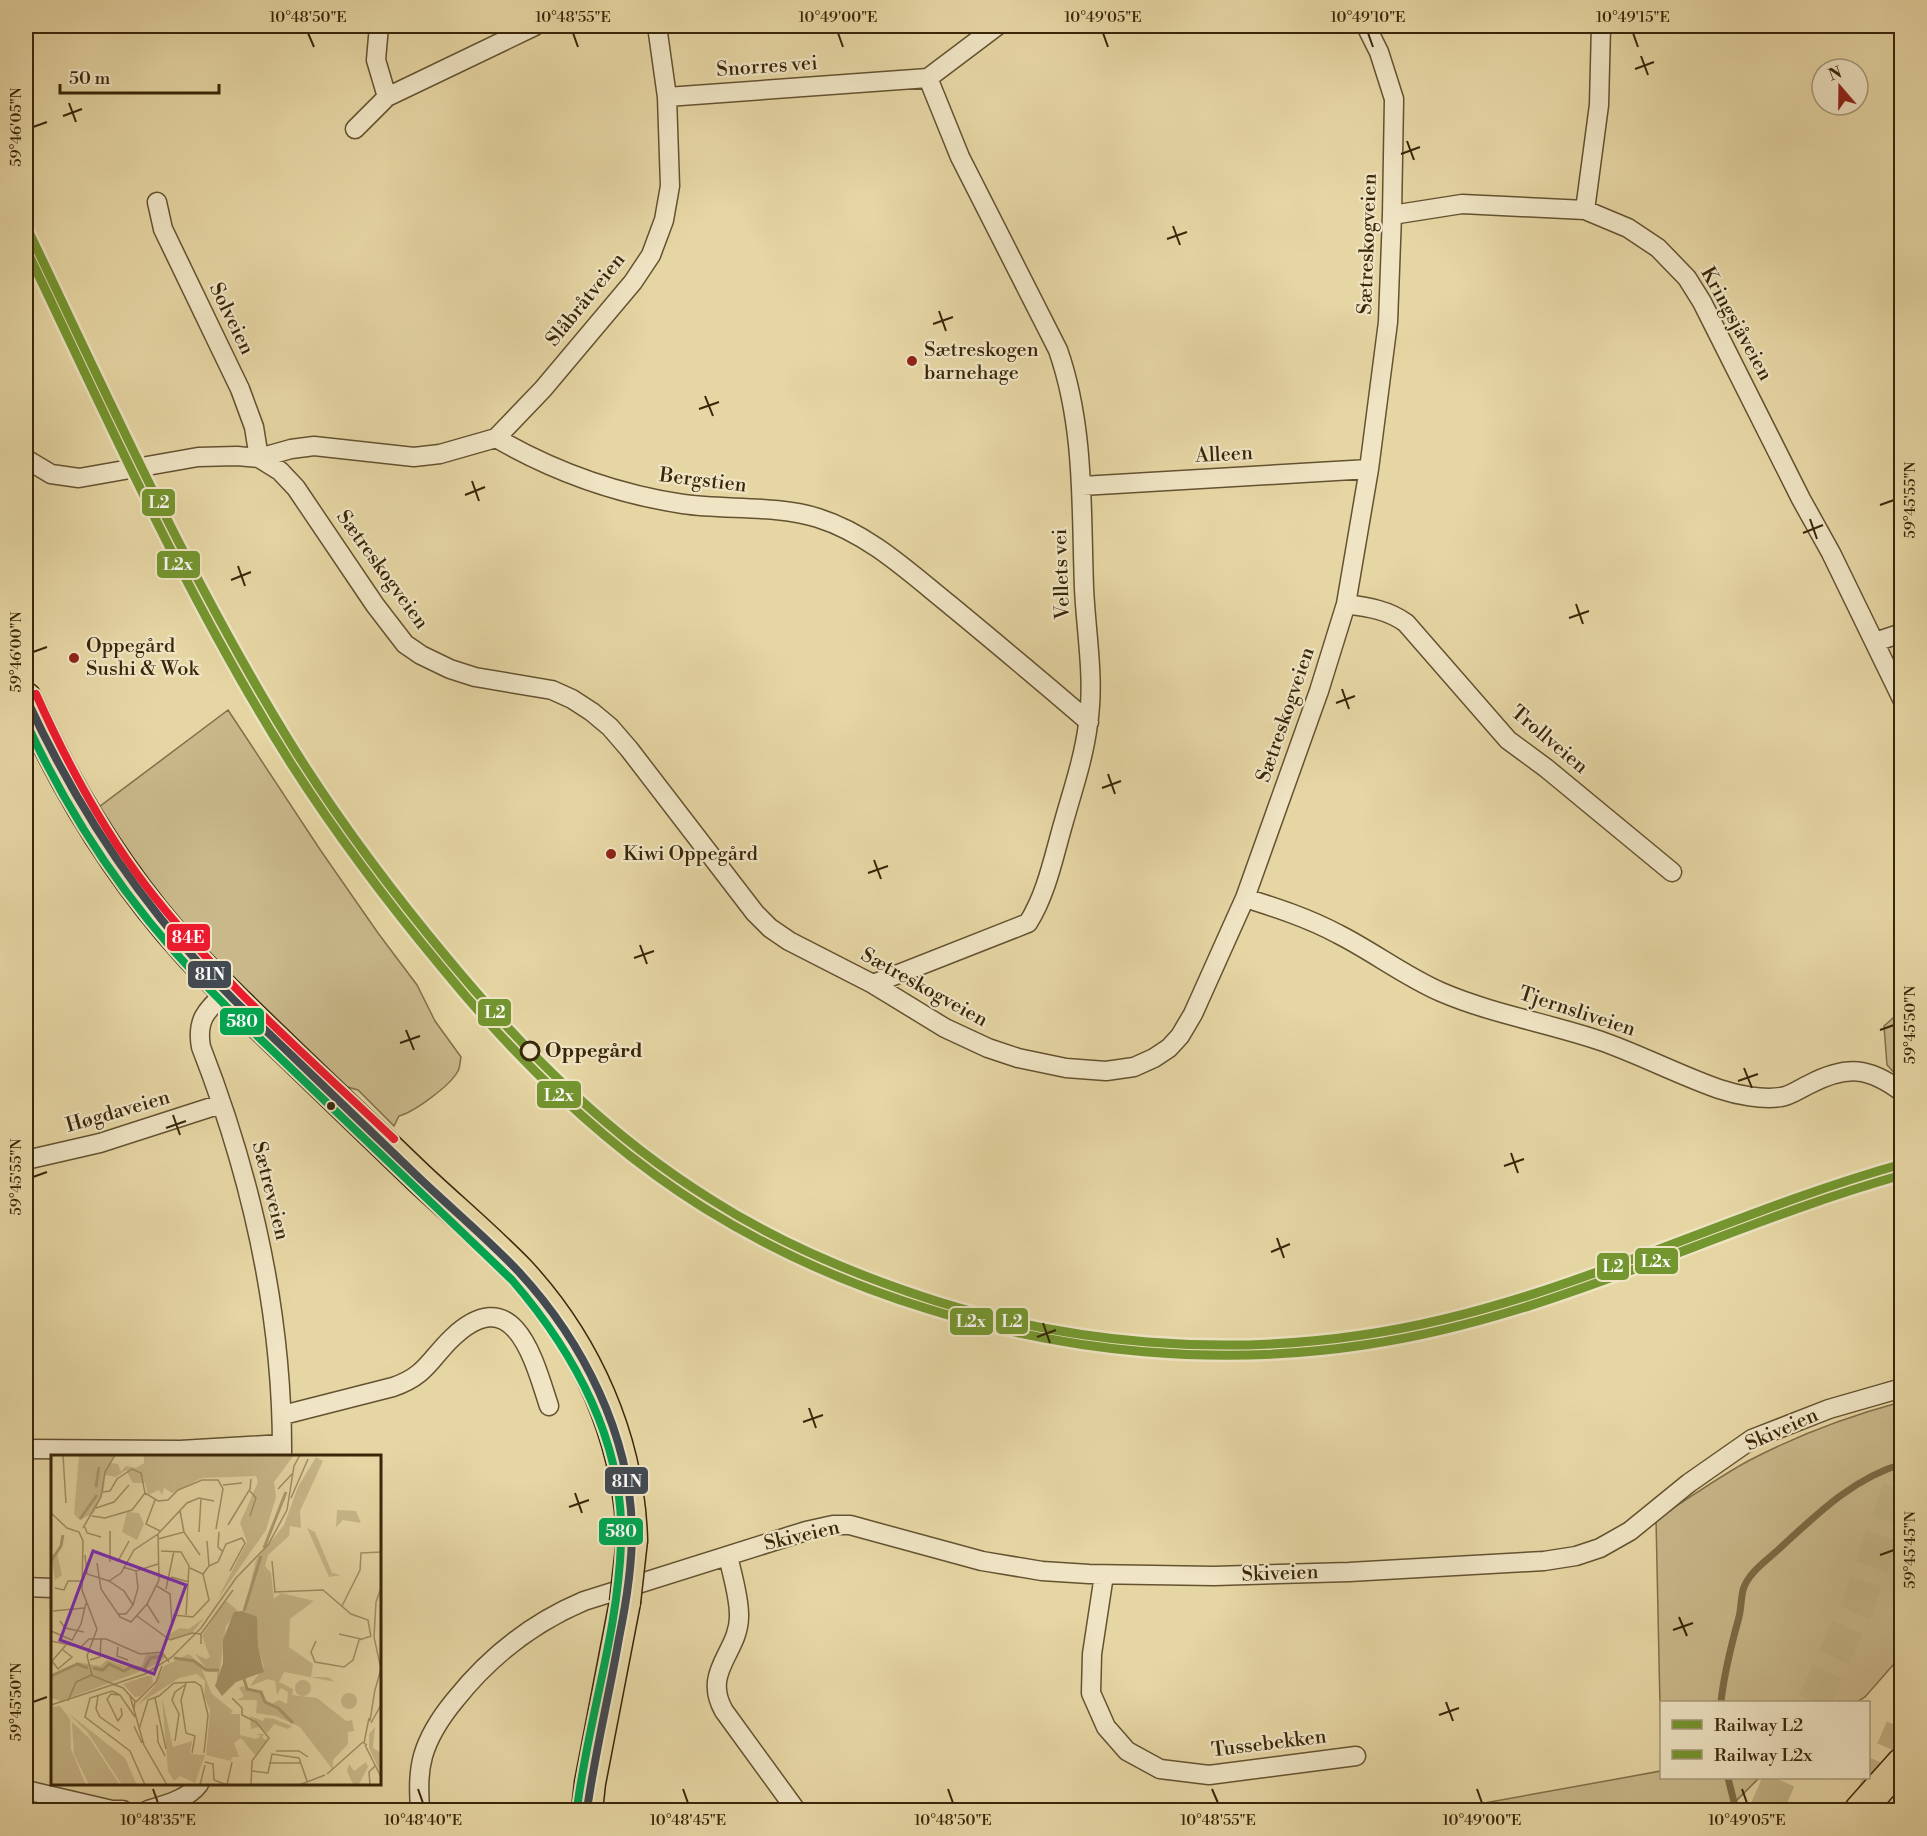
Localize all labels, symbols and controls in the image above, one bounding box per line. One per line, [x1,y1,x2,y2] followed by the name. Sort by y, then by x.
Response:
[269,8,347,27] text: 10°48'50"E
[535,8,611,27] text: 10°48'55"E
[799,8,877,27] text: 10°49'00"E
[1064,8,1142,27] text: 10°49'05"E
[1331,8,1405,27] text: 10°49'10"E
[1596,8,1670,27] text: 10°49'15"E
[716,51,819,83] street label: Snorres vei
[60,57,219,95] scale bar
[1810,57,1870,117] north arrow
[1826,62,1845,85] text: N
[69,67,111,90] text: 50 m
[7,87,26,167] text: 59°46'05"N
[1353,173,1383,315] street label: Sætreskogveien
[541,248,631,352] street label: Slåbråtveien
[1694,263,1778,385] street label: Kringsjåveien
[203,279,259,359] street label: Solveien
[924,338,1039,386] place label: Sætreskogen barnehage
[905,354,919,368] marker: Sætreskogen barnehage
[1194,441,1254,469] street label: Alleen
[1901,462,1920,538] text: 59°45'55"N
[657,463,748,499] street label: Bergstien
[141,488,176,517] line badge: L2
[149,493,169,513] text: L2
[330,506,434,635] street label: Sætreskogveien
[1048,528,1076,621] street label: Vellets vei
[156,550,201,579] line badge: L2x
[163,555,194,575] text: L2x
[7,611,26,693] text: 59°46'00"N
[86,634,200,682] place label: Oppegård Sushi & Wok
[1251,644,1321,786] street label: Sætreskogveien
[67,651,81,665] marker: Oppegård Sushi & Wok
[1505,700,1593,780] street label: Trollveien
[623,842,758,867] place label: Kiwi Oppegård
[604,847,618,861] marker: Kiwi Oppegård
[166,923,211,952] line badge: 84E
[172,928,204,948] text: 84E
[856,943,992,1033] street label: Sætreskogveien
[187,960,232,989] line badge: 81N
[195,965,225,985] text: 81N
[1516,981,1639,1043] street label: Tjernsliveien
[1901,986,1920,1064] text: 59°45'50"N
[477,998,512,1027] line badge: L2
[485,1003,505,1023] text: L2
[219,1007,265,1036] line badge: 580
[226,1012,258,1032] text: 580
[545,1039,643,1064] place label: Oppegård
[520,1041,540,1061] marker: Oppegård
[536,1080,582,1109] line badge: L2x
[63,1085,173,1139] street label: Høgdaveien
[544,1086,575,1106] text: L2x
[325,1100,337,1112] unlabelled marker
[7,1139,26,1215] text: 59°45'55"N
[246,1139,294,1243] street label: Sætreveien
[1634,1247,1679,1275] line badge: L2x
[1596,1252,1630,1281] line badge: L2
[1641,1252,1672,1272] text: L2x
[1603,1257,1623,1277] text: L2
[949,1307,994,1336] line badge: L2x
[995,1307,1029,1335] line badge: L2
[956,1312,987,1332] text: L2x
[1002,1312,1022,1332] text: L2
[1742,1403,1822,1457] street label: Skiveien
[51,1455,381,1785] inset map
[604,1466,649,1495] line badge: 81N
[612,1472,642,1492] text: 81N
[1901,1511,1920,1589] text: 59°45'45"N
[762,1515,842,1557] street label: Skiveien
[598,1517,644,1546] line badge: 580
[605,1522,637,1542] text: 580
[1241,1560,1319,1588] street label: Skiveien
[7,1663,26,1741] text: 59°45'50"N
[1660,1701,1870,1779] legend
[1714,1714,1803,1737] text: Railway L2
[1210,1725,1328,1763] street label: Tussebekken
[1714,1744,1813,1767] text: Railway L2x
[120,1811,196,1830] text: 10°48'35"E
[384,1811,462,1830] text: 10°48'40"E
[650,1811,726,1830] text: 10°48'45"E
[914,1811,992,1830] text: 10°48'50"E
[1180,1811,1256,1830] text: 10°48'55"E
[1443,1811,1521,1830] text: 10°49'00"E
[1708,1811,1786,1830] text: 10°49'05"E

